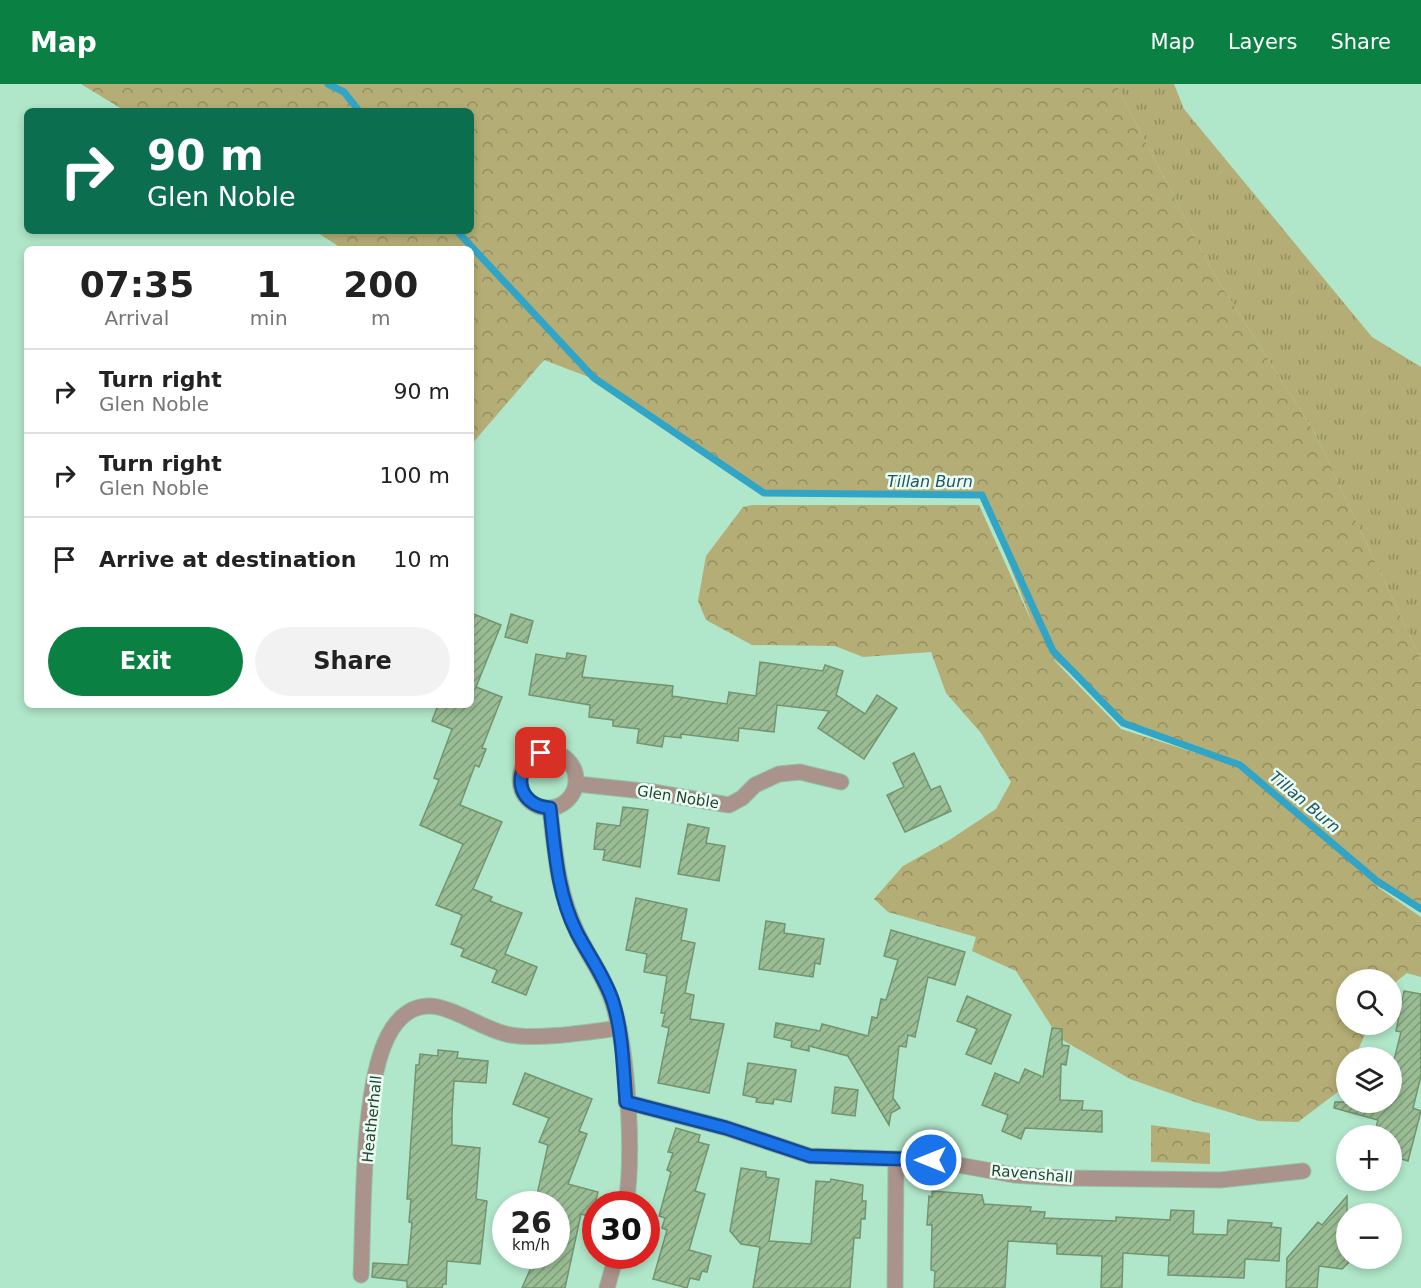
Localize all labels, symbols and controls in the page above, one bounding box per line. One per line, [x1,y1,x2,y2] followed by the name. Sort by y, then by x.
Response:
[30,26,97,59] text: Map
[1151,30,1195,54] text: Map
[1228,30,1297,54] text: Layers
[1330,30,1391,54] text: Share
[147,131,264,180] text: 90 m
[48,132,126,210] icon: right
[147,181,296,212] text: Glen Noble
[80,264,194,305] text: 07:35
[256,264,281,305] text: 1
[343,264,418,305] text: 200
[104,306,169,330] text: Arrival
[250,306,288,330] text: min
[371,306,391,330] text: m
[99,367,222,392] text: Turn right
[48,375,81,408] icon: right
[394,379,450,404] text: 90 m
[99,392,209,416] text: Glen Noble
[99,451,222,476] text: Turn right
[48,459,81,492] icon: right
[380,463,450,488] text: 100 m
[887,472,973,491] water label: Tillan Burn
[99,476,209,500] text: Glen Noble
[48,543,81,576] icon: arrive
[99,547,356,572] text: Arrive at destination
[394,547,450,572] text: 10 m
[48,627,243,696] button: Exit
[255,627,450,696] button: Share
[515,727,566,778] pin
[524,736,557,769] icon: arrive
[1266,767,1344,837] water label: Tillan Burn
[636,782,720,812] street label: Glen Noble
[1336,969,1402,1269] map controls
[1336,969,1402,1035] button: search
[1336,1047,1402,1113] button: layers
[358,1075,386,1163] street label: Heatherhall
[1336,1125,1402,1191] button: +
[899,1128,963,1192] position arrow
[990,1161,1074,1187] street label: Ravenshall
[582,1191,660,1269] speed limit sign: 30
[1336,1203,1402,1269] button: −
[510,1205,552,1240] text: 26
[512,1236,550,1254] text: km/h

